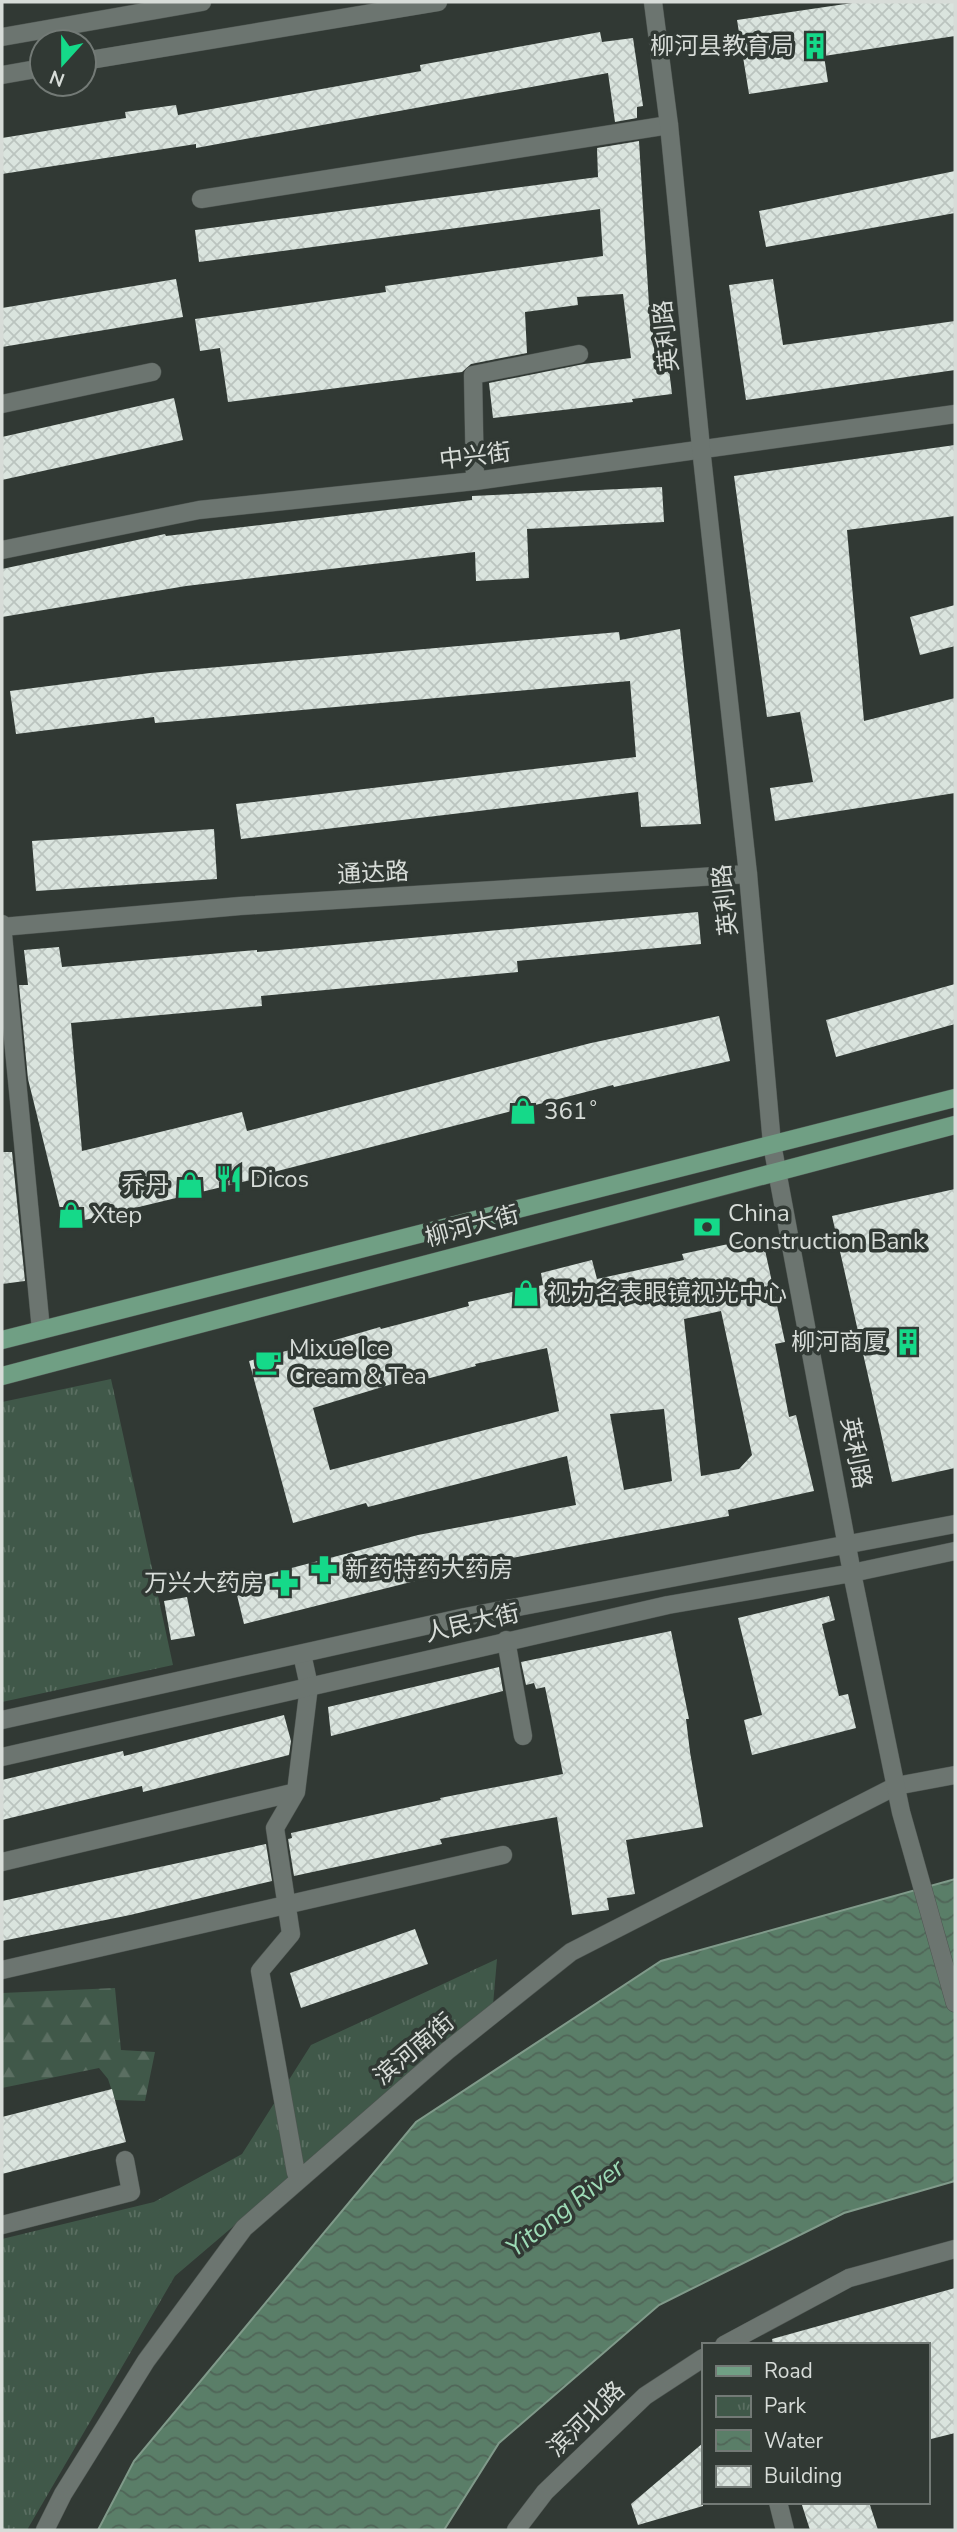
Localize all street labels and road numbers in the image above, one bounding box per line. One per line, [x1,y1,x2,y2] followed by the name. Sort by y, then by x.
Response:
[646,299,686,373] street label: 英利路
[437,436,513,476] street label: 中兴街
[336,855,410,891] street label: 通达路
[705,863,745,937] street label: 英利路
[421,1198,523,1254] street label: 柳河大街
[833,1415,879,1491] street label: 英利路
[422,1597,522,1649] street label: 人民大街
[367,2006,461,2092] street label: 滨河南街
[540,2374,632,2464] street label: 滨河北路

